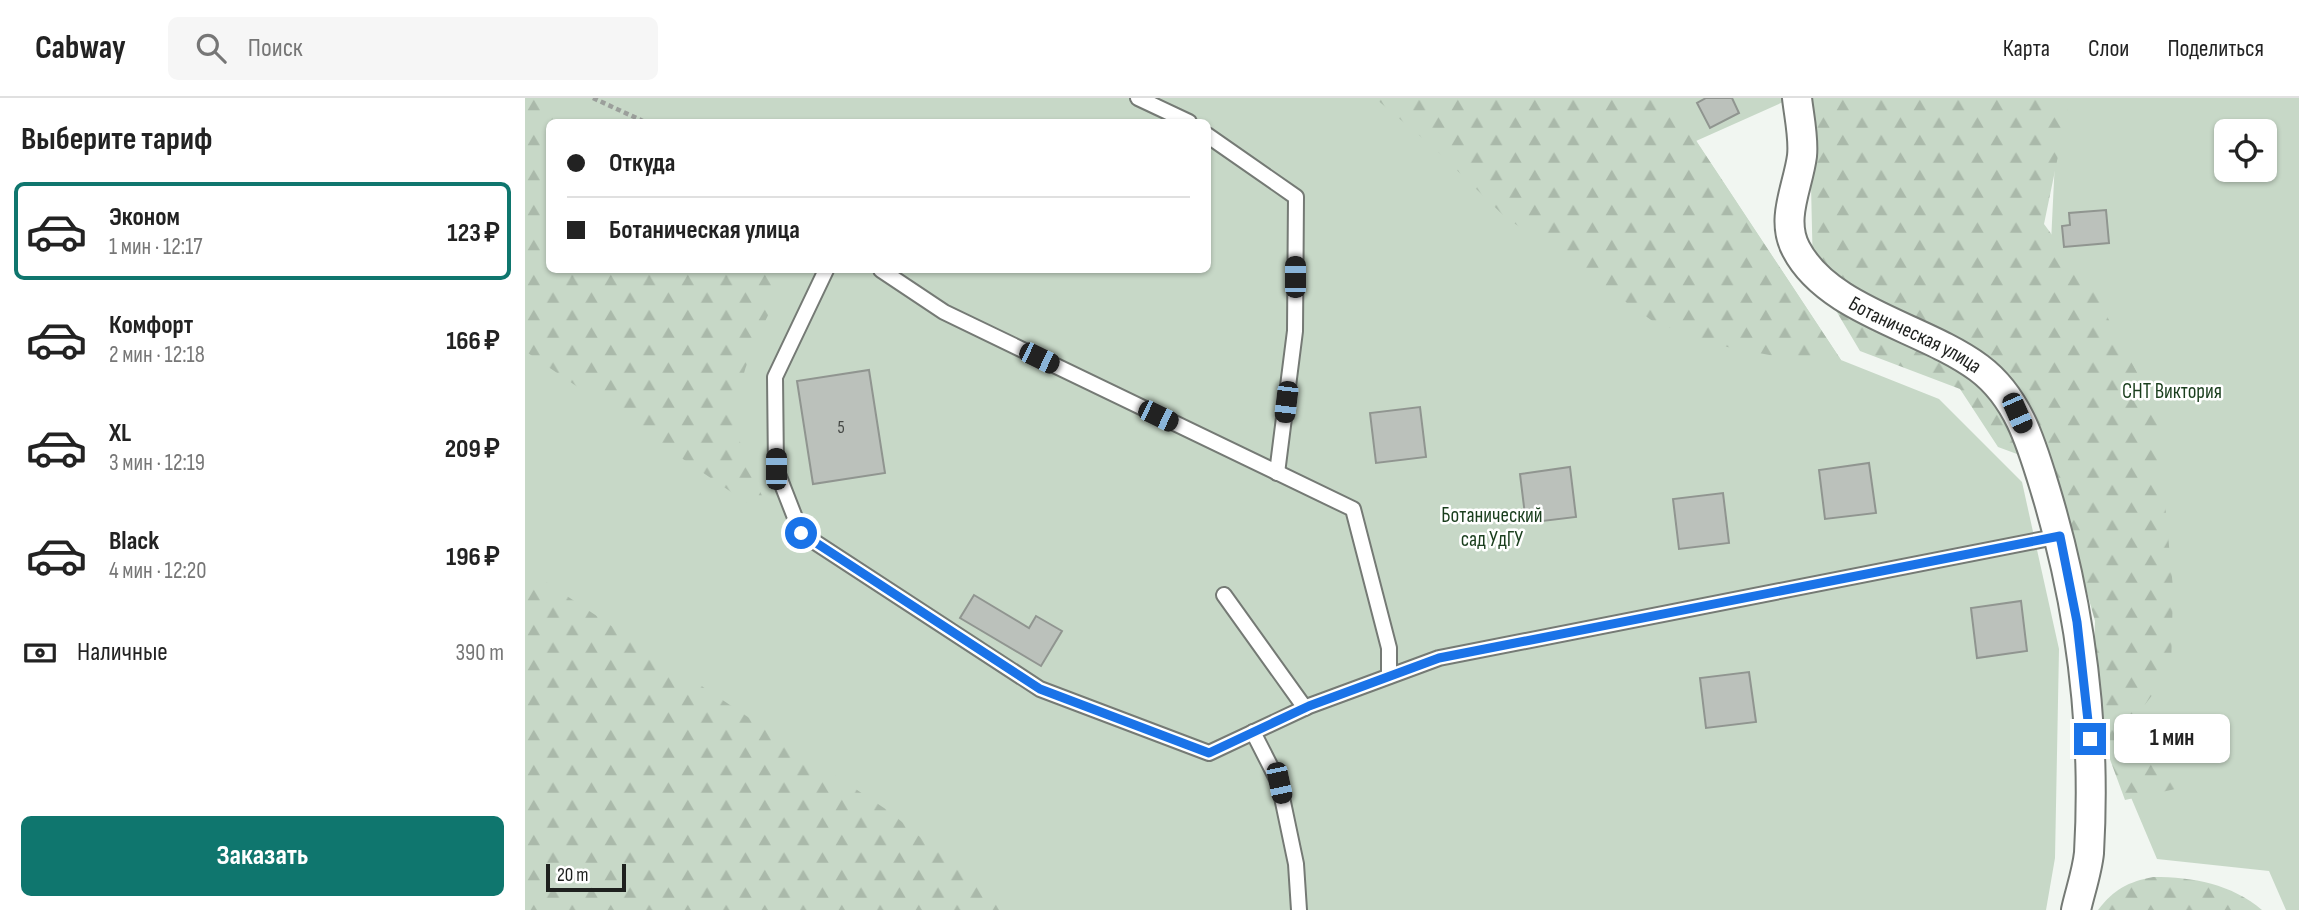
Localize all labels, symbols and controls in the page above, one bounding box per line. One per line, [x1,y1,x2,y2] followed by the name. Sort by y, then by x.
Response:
[168,17,658,80] search box
[35,28,126,68] text: Cabway
[192,29,230,67] icon: search
[248,33,303,64] text: Поиск
[2003,34,2050,63] text: Карта
[2088,34,2129,63] text: Слои
[2167,34,2264,63] text: Поделиться
[2214,119,2277,182] map controls
[2214,119,2277,182] button: locate
[21,120,212,159] text: Выберите тариф
[609,148,675,179] text: Откуда
[25,200,88,263] icon: car
[109,202,180,233] text: Эконом
[609,215,800,246] text: Ботаническая улица
[447,218,500,249] text: 123 ₽
[109,233,202,261] text: 1 мин · 12:17
[1285,256,1306,298] car
[1844,291,1986,379] street label: Ботаническая улица
[25,308,88,371] icon: car
[109,310,193,341] text: Комфорт
[446,326,500,357] text: 166 ₽
[1016,339,1063,377] car
[109,341,205,369] text: 2 мин · 12:18
[2122,379,2222,404] park label: СНТ Виктория
[1274,380,1299,424] car
[1999,390,2036,436] car
[1135,397,1182,435] car
[25,416,88,479] icon: car
[837,417,845,438] house number: 5
[109,418,131,449] text: XL
[445,434,500,465] text: 209 ₽
[766,448,787,490] car
[109,449,205,477] text: 3 мин · 12:19
[1441,503,1543,552] park label: Ботанический сад УдГУ
[785,517,817,549] route start
[25,524,88,587] icon: car
[109,526,159,557] text: Black
[446,542,500,573] text: 196 ₽
[109,557,206,585] text: 4 мин · 12:20
[21,634,59,672] icon: cash
[77,637,168,668] text: Наличные
[455,639,504,667] text: 390 m
[2115,714,2230,764] callout: 1 мин
[2074,723,2106,755] route end
[2150,724,2194,752] text: 1 мин
[1265,760,1294,806] car
[21,816,504,896] button: Заказать
[546,861,627,893] scale bar
[557,864,589,887] text: 20 m

